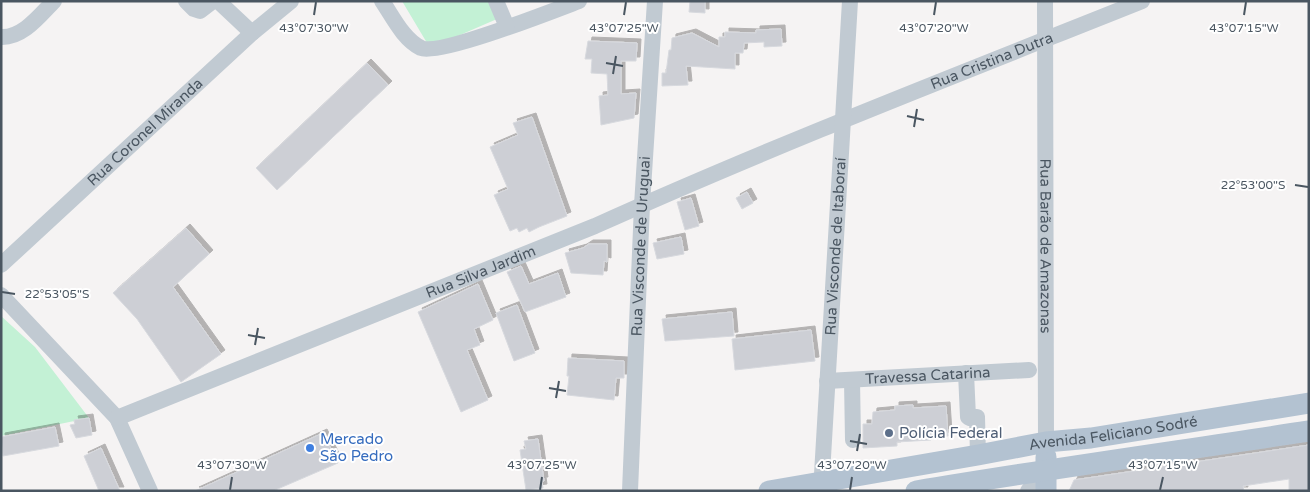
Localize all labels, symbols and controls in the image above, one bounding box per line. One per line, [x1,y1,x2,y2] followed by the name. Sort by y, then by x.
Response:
[279,21,349,35] text: 43°07'30"W
[589,21,659,35] text: 43°07'25"W
[899,21,969,35] text: 43°07'20"W
[1209,21,1279,35] text: 43°07'15"W
[928,28,1056,93] street label: Rua Cristina Dutra
[83,74,206,190] street label: Rua Coronel Miranda
[628,156,654,337] street label: Rua Visconde de Uruguai
[821,157,850,336] street label: Rua Visconde de Itaboraí
[1036,159,1055,333] street label: Rua Barão de Amazonas
[1221,178,1285,192] text: 22°53'00"S
[423,242,538,302] street label: Rua Silva Jardim
[25,287,89,301] text: 22°53'05"S
[865,363,991,388] street label: Travessa Catarina
[1027,412,1199,454] street label: Avenida Feliciano Sodré
[899,424,1002,442] place label: Polícia Federal
[883,427,895,439] marker: Polícia Federal
[320,430,393,465] place label: Mercado São Pedro
[304,442,316,454] marker: Mercado São Pedro
[197,458,267,472] text: 43°07'30"W
[507,458,577,472] text: 43°07'25"W
[817,458,887,472] text: 43°07'20"W
[1128,458,1198,472] text: 43°07'15"W

